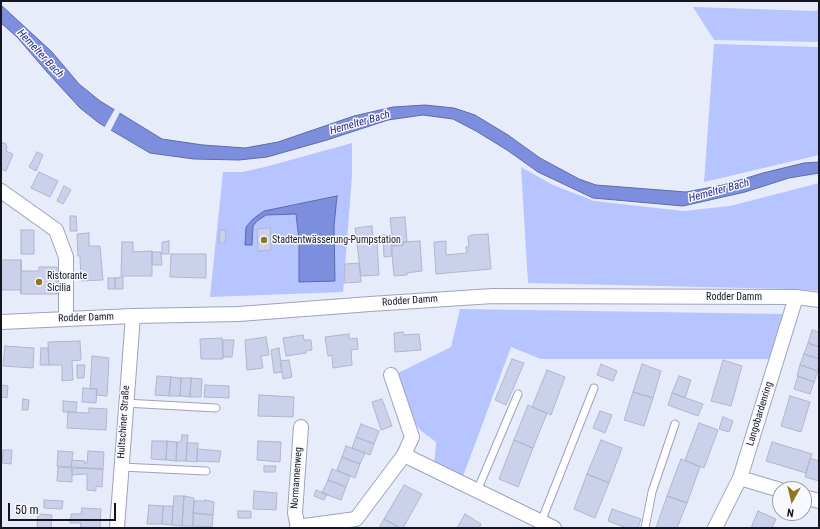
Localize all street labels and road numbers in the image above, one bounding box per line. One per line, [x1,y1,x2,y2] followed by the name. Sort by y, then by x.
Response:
[706,291,762,303] street label: Rodder Damm
[382,293,438,309] street label: Rodder Damm
[58,311,114,325] street label: Rodder Damm
[745,380,775,448] street label: Langobardenring
[115,385,133,459] street label: Hultschiner Straße
[289,447,305,509] street label: Normannenweg

